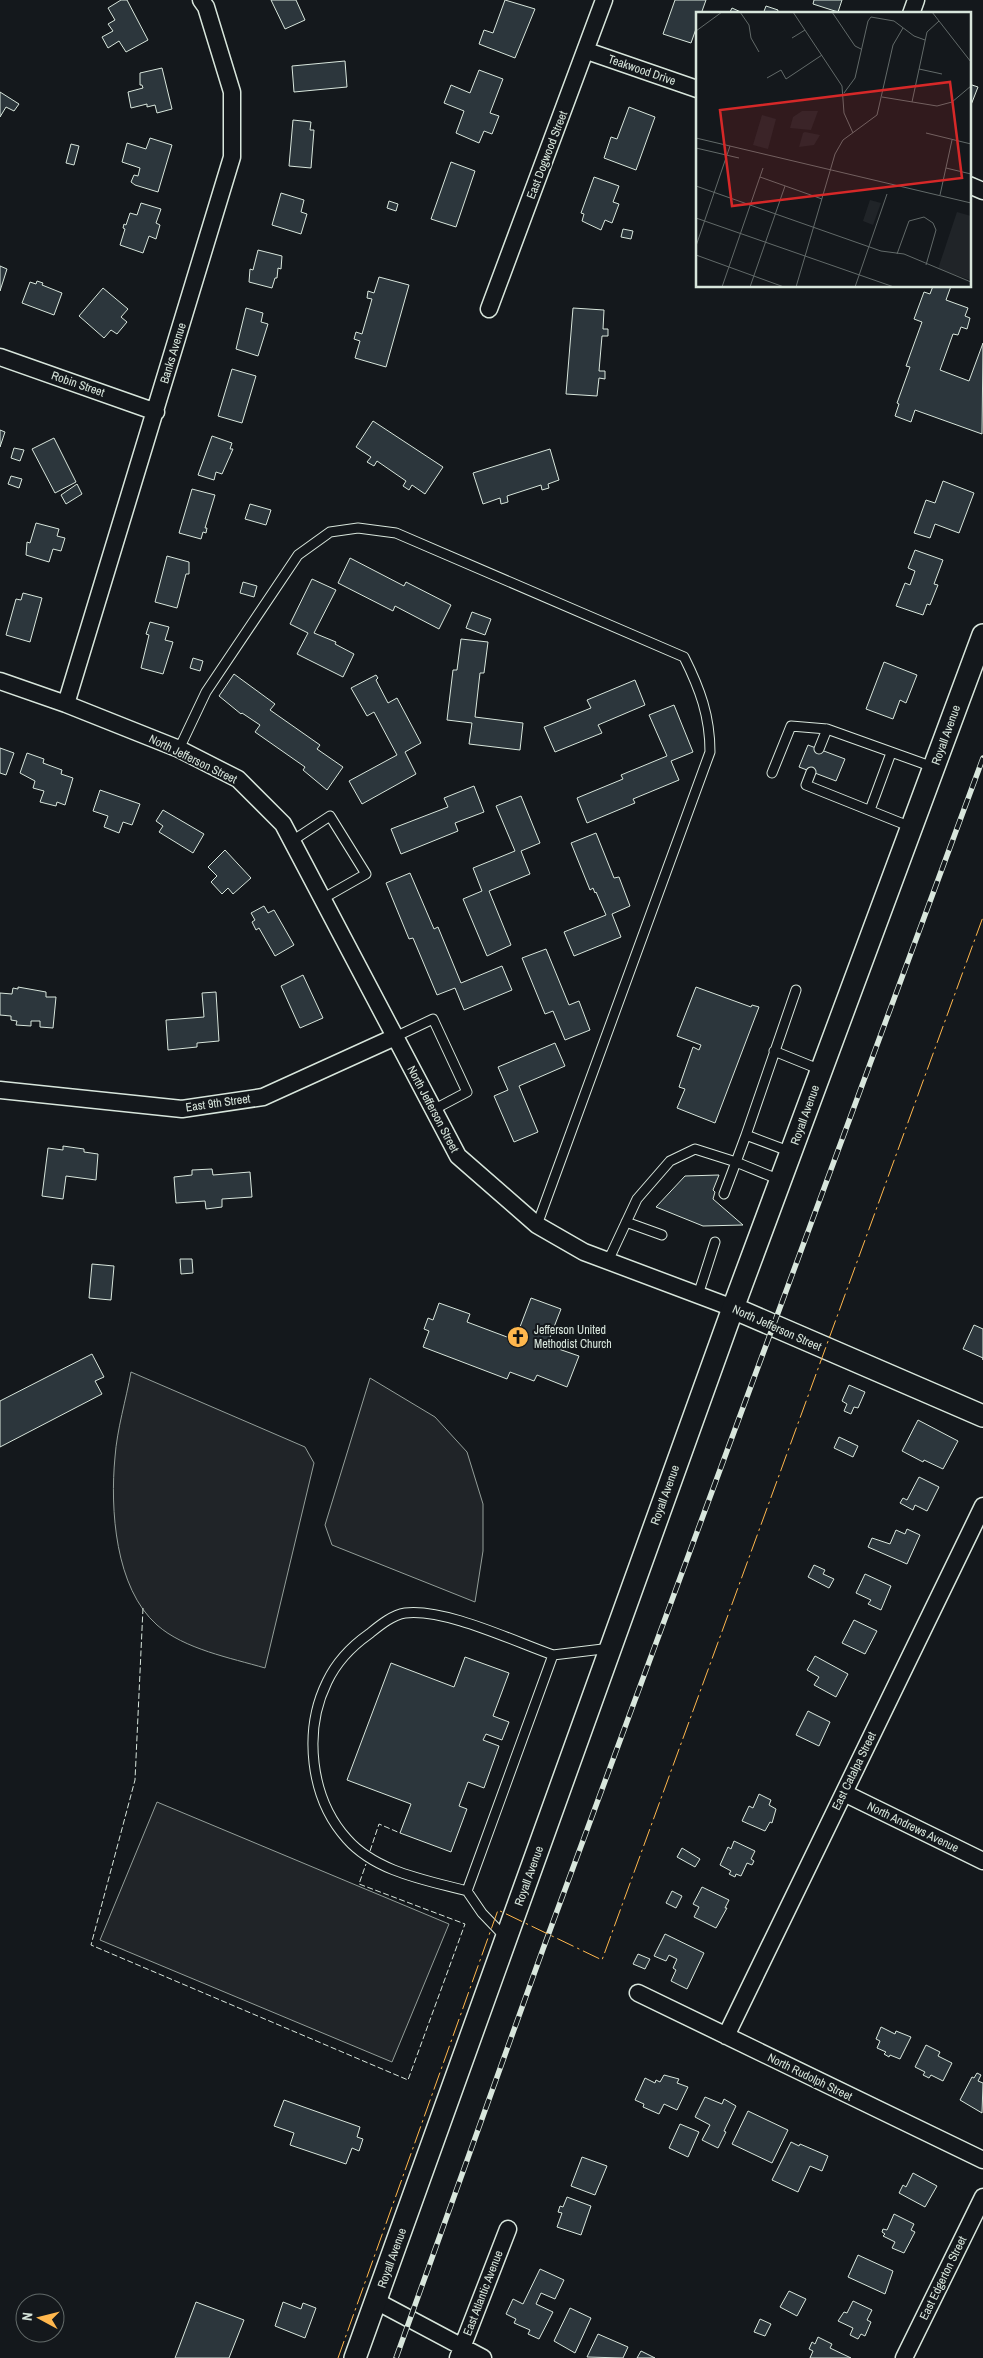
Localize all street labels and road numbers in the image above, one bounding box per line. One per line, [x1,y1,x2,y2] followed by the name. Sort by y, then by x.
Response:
[606,51,678,89] street label: Teakwood Drive
[523,108,571,201] street label: East Dogwood Street
[156,321,190,385] street label: Banks Avenue
[49,367,107,401] street label: Robin Street
[928,703,964,767] street label: Royall Avenue
[146,731,240,787] street label: North Jefferson Street
[403,1063,463,1155] street label: North Jefferson Street
[787,1083,823,1147] street label: Royall Avenue
[185,1091,252,1115] street label: East 9th Street
[730,1301,824,1355] street label: North Jefferson Street
[647,1463,683,1527] street label: Royall Avenue
[828,1729,880,1813] street label: East Catalpa Street
[865,1798,961,1856] street label: North Andrews Avenue
[511,1844,547,1908] street label: Royall Avenue
[765,2050,855,2105] street label: North Rudolph Street
[374,2226,410,2290] street label: Royall Avenue
[916,2233,970,2323] street label: East Edgerton Street
[459,2248,507,2338] street label: East Atlantic Avenue

